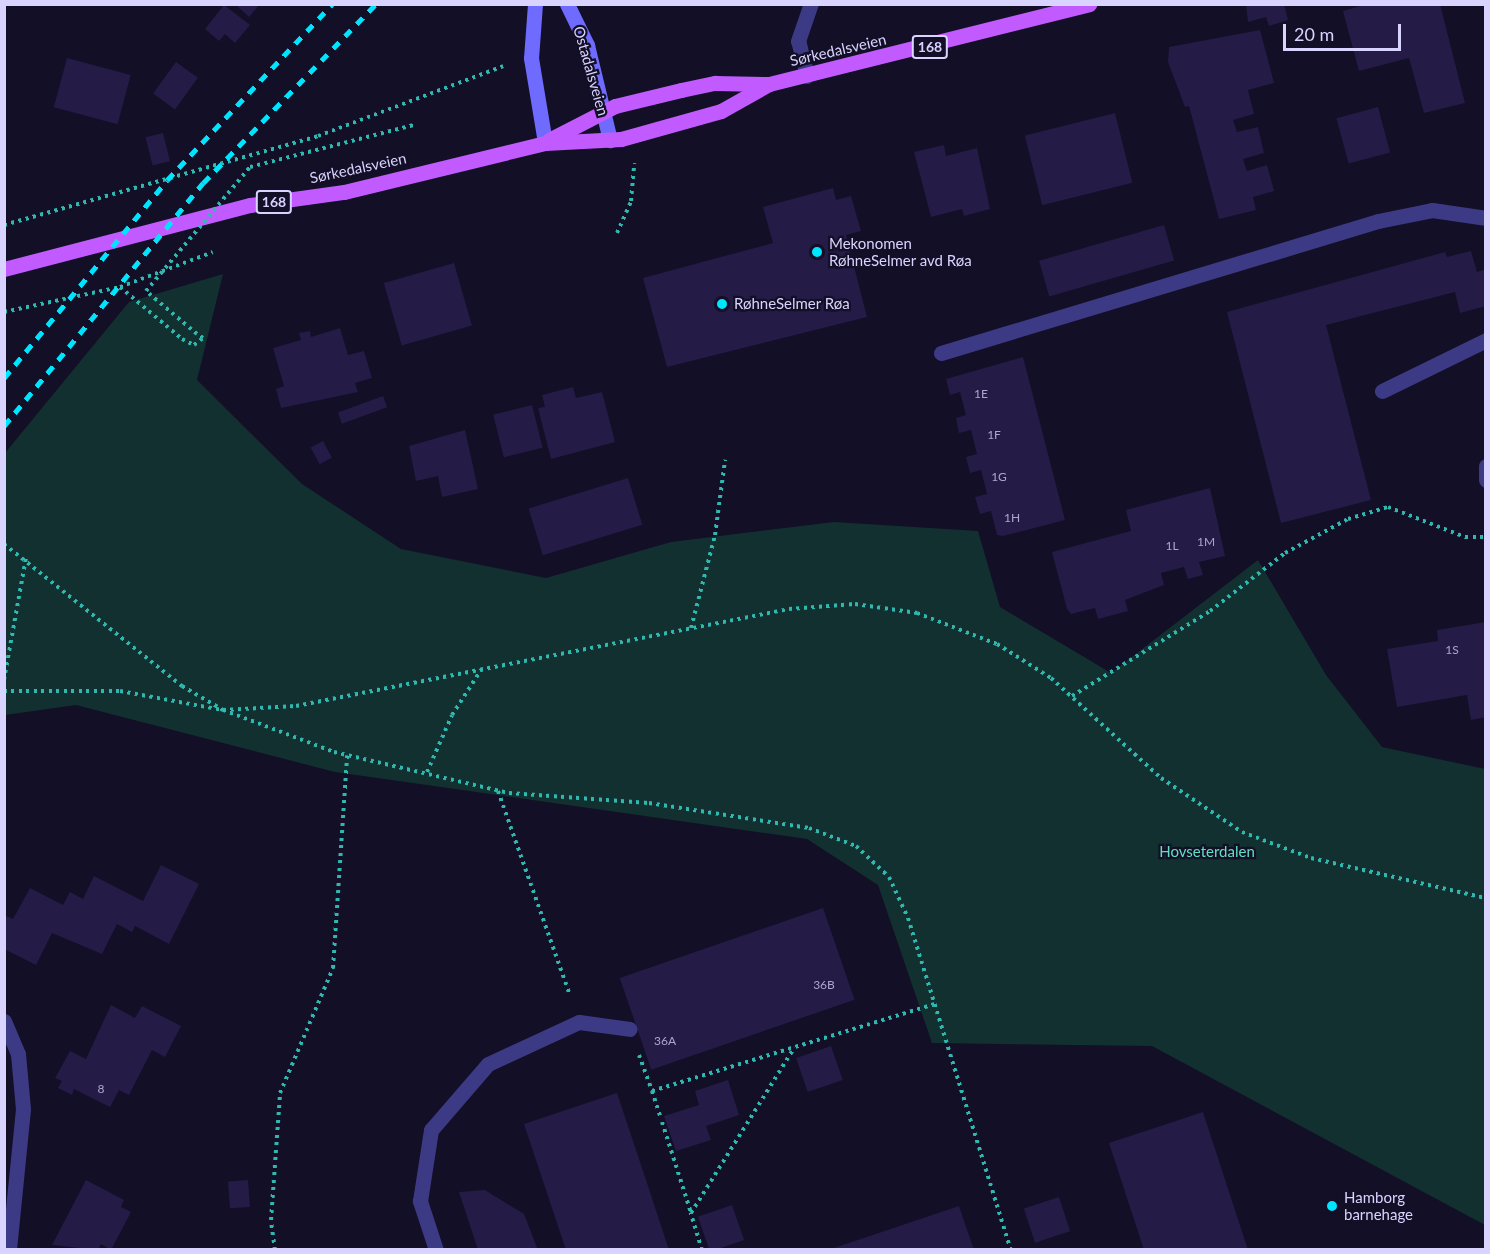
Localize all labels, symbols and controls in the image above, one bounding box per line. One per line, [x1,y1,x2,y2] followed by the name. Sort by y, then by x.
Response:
[1286,12,1404,50] scale bar
[1294,23,1334,45] text: 20 m
[570,24,612,118] street label: Ostadalsveien
[788,30,888,70] street label: Sørkedalsveien
[910,36,950,58] road number: 168
[308,149,408,187] street label: Sørkedalsveien
[254,191,294,213] road number: 168
[829,234,972,269] place label: Mekonomen RøhneSelmer avd Røa
[810,245,824,259] marker: Mekonomen RøhneSelmer avd Røa
[734,295,850,313] place label: RøhneSelmer Røa
[715,297,729,311] marker: RøhneSelmer Røa
[974,387,988,401] house number: 1E
[987,428,1001,442] house number: 1F
[991,470,1007,484] house number: 1G
[1004,511,1020,525] house number: 1H
[1197,535,1215,549] house number: 1M
[1165,539,1179,553] house number: 1L
[1445,643,1459,657] house number: 1S
[1159,843,1255,861] park label: Hovseterdalen
[813,978,835,992] house number: 36B
[654,1034,676,1048] house number: 36A
[98,1082,104,1096] house number: 8
[1344,1188,1413,1223] place label: Hamborg barnehage
[1325,1199,1339,1213] marker: Hamborg barnehage

